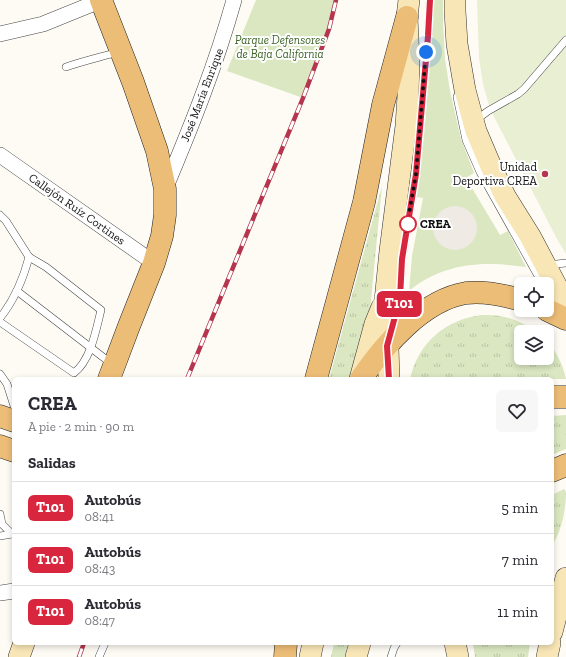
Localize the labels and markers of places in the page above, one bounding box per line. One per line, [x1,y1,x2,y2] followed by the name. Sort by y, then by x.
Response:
[453,160,537,188] place label: Unidad Deportiva CREA
[540,169,550,179] marker: Unidad Deportiva CREA
[399,215,417,233] marker: CREA
[420,217,452,231] place label: CREA

